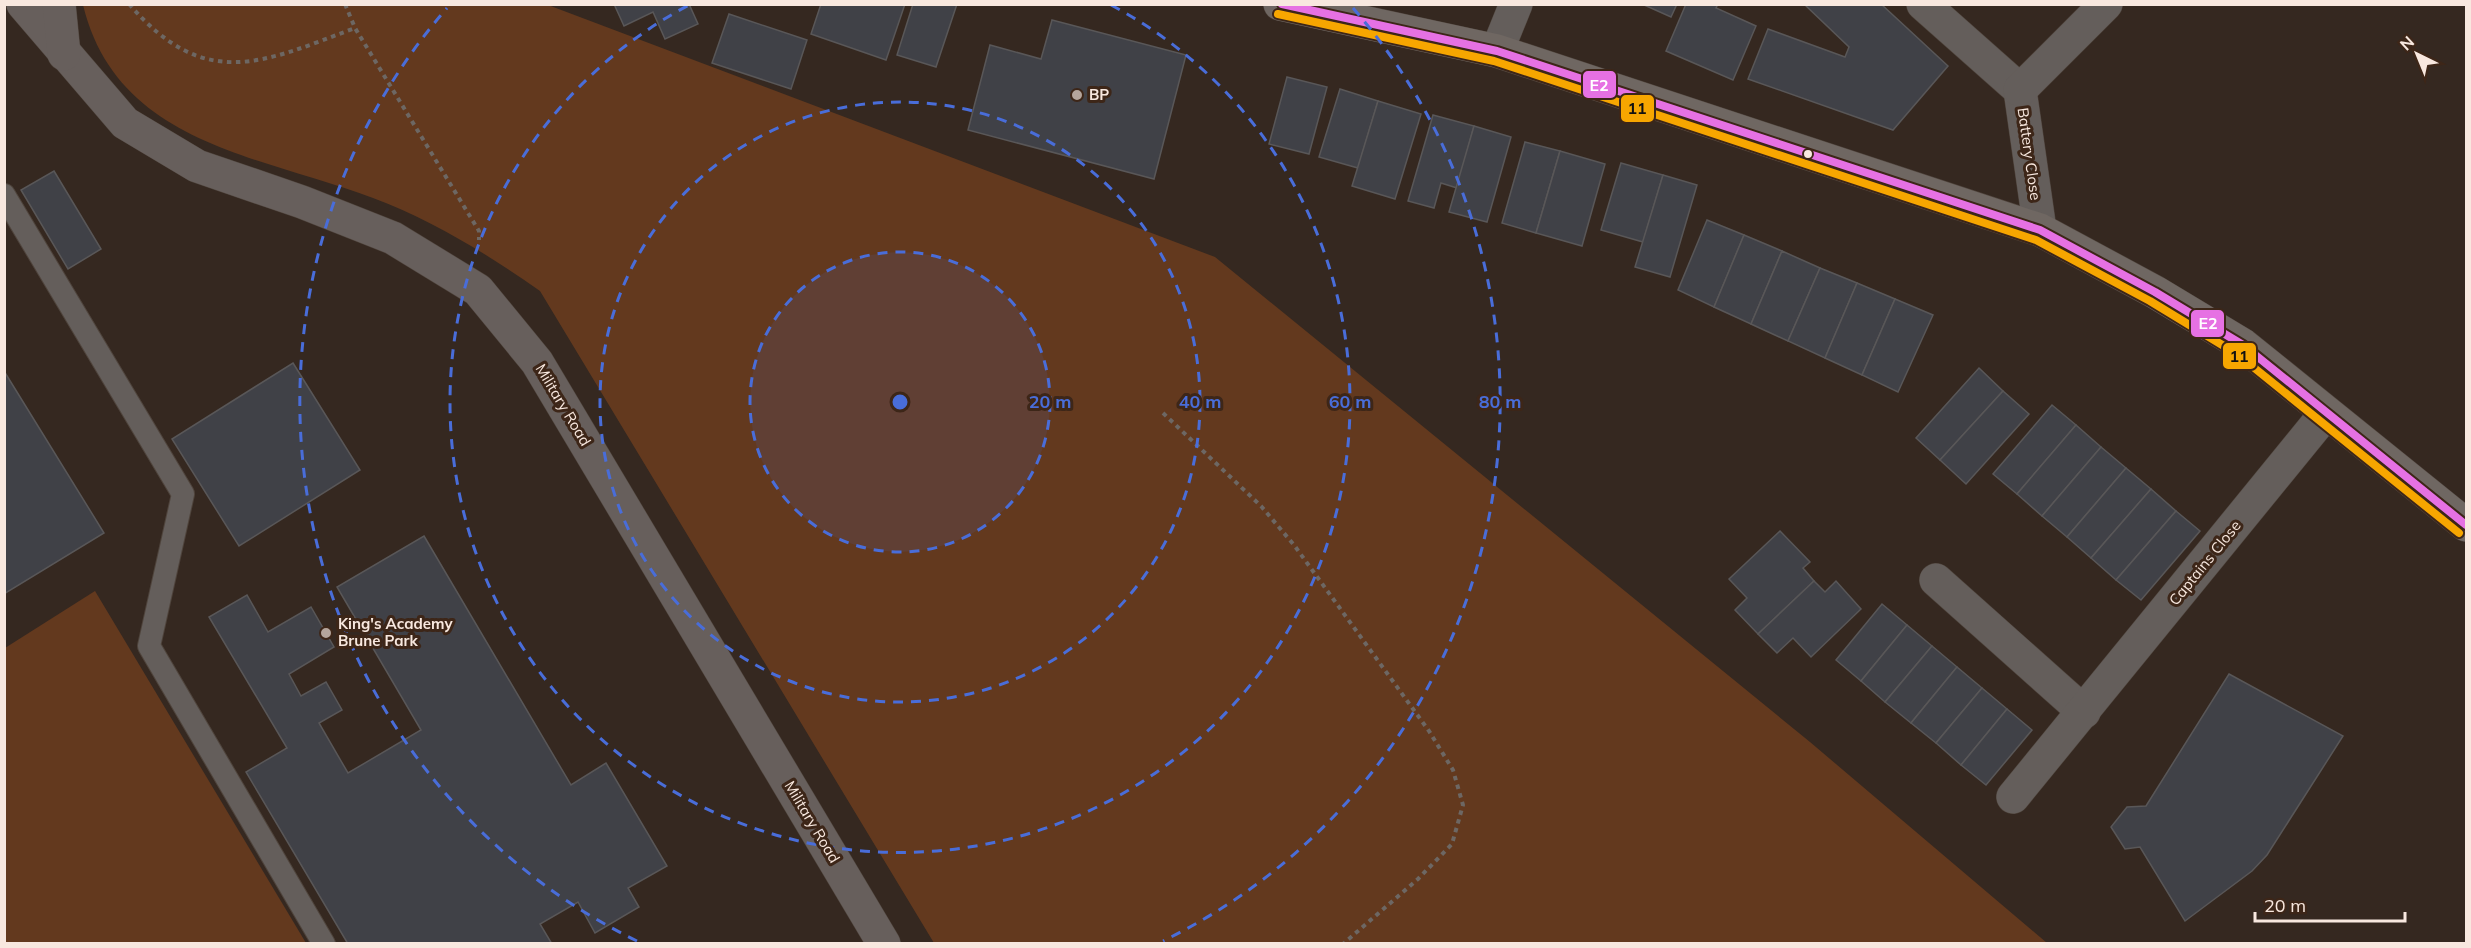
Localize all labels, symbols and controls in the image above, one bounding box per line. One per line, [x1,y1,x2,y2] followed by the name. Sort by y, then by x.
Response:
[2387,24,2447,84] north arrow
[2396,32,2418,54] text: N
[1582,70,1617,99] line badge: E2
[1589,75,1609,95] text: E2
[1089,85,1109,104] place label: BP
[1070,88,1084,102] marker: BP
[1620,94,1655,123] line badge: 11
[1627,98,1647,118] text: 11
[2014,106,2045,201] street label: Battery Close
[1802,148,1814,160] unlabelled marker
[2190,309,2225,338] line badge: E2
[2198,313,2218,333] text: E2
[2222,342,2257,370] line badge: 11
[2229,346,2249,366] text: 11
[531,360,595,449] street label: Military Road
[1029,390,1071,413] text: 20 m
[1179,390,1221,413] text: 40 m
[1329,390,1371,413] text: 60 m
[1479,390,1521,413] text: 80 m
[890,392,910,412] centre of rings
[2165,516,2245,609] street label: Captains Close
[338,614,453,650] place label: King's Academy Brune Park
[319,626,333,640] marker: King's Academy Brune Park
[780,777,844,866] street label: Military Road
[2255,885,2405,923] scale bar
[2264,894,2306,917] text: 20 m

